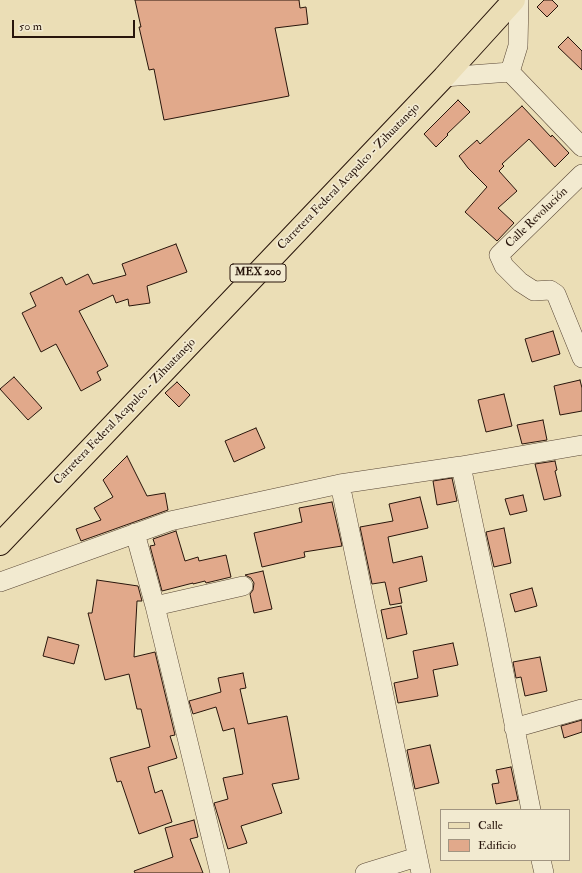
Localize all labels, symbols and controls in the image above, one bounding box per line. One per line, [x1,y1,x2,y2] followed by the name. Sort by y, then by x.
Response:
[14,12,137,38] scale bar
[19,19,42,34] text: 50 m
[275,101,423,253] street label: Carretera Federal Acapulco - Zihuatanejo
[503,185,571,251] street label: Calle Revolución
[230,264,286,282] road number: MEX 200
[51,336,199,488] street label: Carretera Federal Acapulco - Zihuatanejo
[440,809,570,861] legend
[478,818,503,833] text: Calle
[478,838,516,853] text: Edificio

